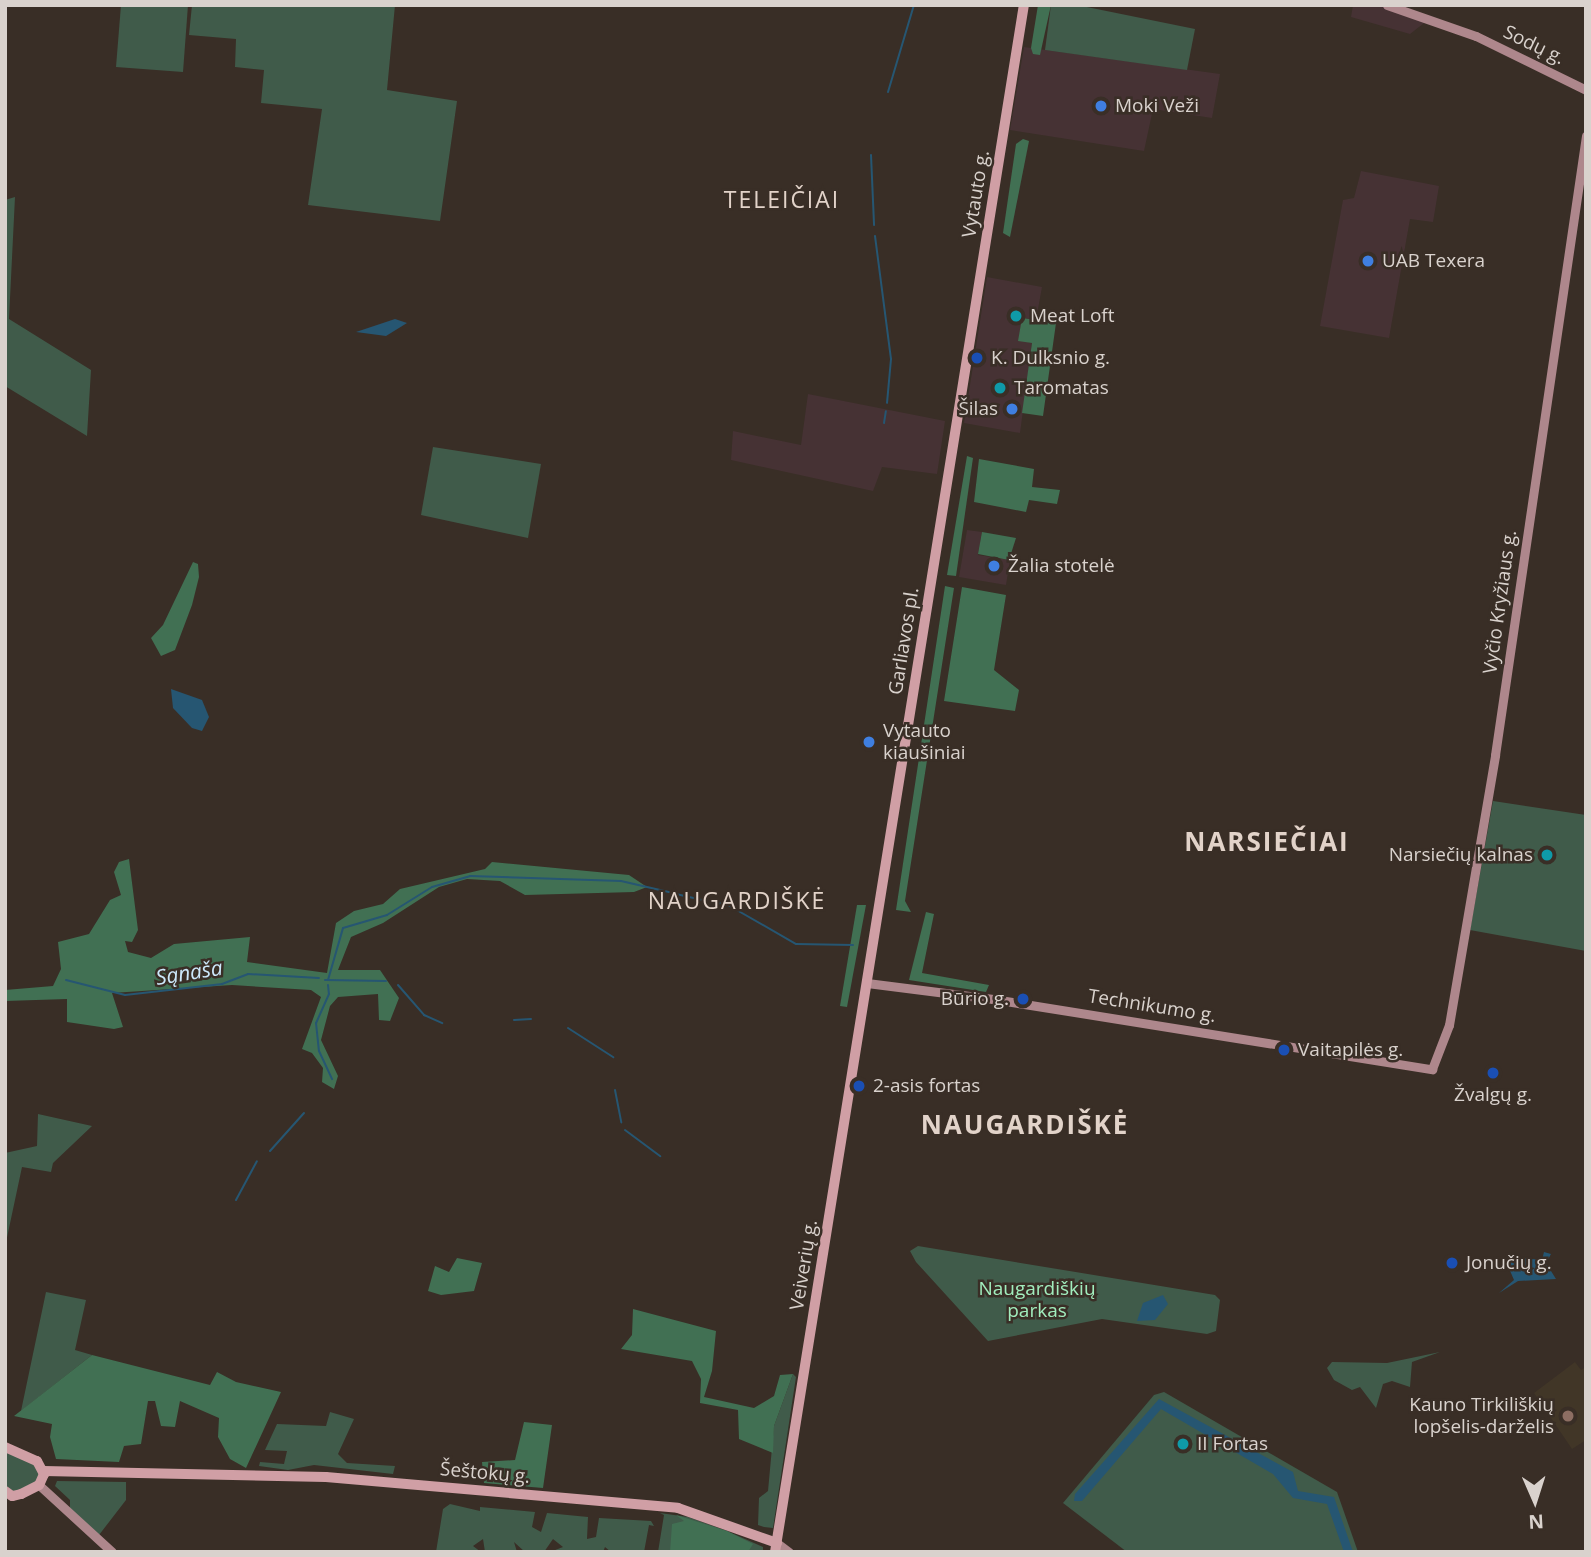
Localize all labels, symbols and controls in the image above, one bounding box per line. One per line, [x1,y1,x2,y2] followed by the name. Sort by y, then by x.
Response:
[1500,20,1568,70] street label: Sodų g.
[1115,95,1199,117] place label: Moki Veži
[1093,98,1109,114] marker: Moki Veži
[958,149,994,239] street label: Vytauto g.
[725,185,839,213] district label: TELEIČIAI
[1382,250,1485,272] place label: UAB Texera
[1360,253,1376,269] marker: UAB Texera
[1030,305,1115,327] place label: Meat Loft
[1008,308,1024,324] marker: Meat Loft
[991,347,1110,369] place label: K. Dulksnio g.
[969,350,985,366] marker: K. Dulksnio g.
[1014,377,1109,399] place label: Taromatas
[992,380,1008,396] marker: Taromatas
[958,398,998,420] place label: Šilas
[1004,401,1020,417] marker: Šilas
[1479,529,1521,675] street label: Vyčio Kryžiaus g.
[1008,555,1115,577] place label: Žalia stotelė
[986,558,1002,574] marker: Žalia stotelė
[884,586,924,696] street label: Garliavos pl.
[883,720,966,764] place label: Vytauto kiaušiniai
[861,734,877,750] marker: Vytauto kiaušiniai
[1186,826,1348,858] district label: NARSIEČIAI
[1389,844,1533,866] place label: Narsiečių kalnas
[1539,847,1555,863] marker: Narsiečių kalnas
[649,886,825,914] district label: NAUGARDIŠKĖ
[154,954,224,990] water label: Sąnaša
[1086,985,1218,1027] street label: Technikumo g.
[941,988,1009,1010] place label: Būrio g.
[1015,991,1031,1007] marker: Būrio g.
[1298,1039,1403,1061] place label: Vaitapilės g.
[1276,1042,1292,1058] marker: Vaitapilės g.
[1485,1065,1501,1081] marker: Žvalgų g.
[873,1075,980,1097] place label: 2-asis fortas
[851,1078,867,1094] marker: 2-asis fortas
[1454,1084,1532,1106] place label: Žvalgų g.
[922,1109,1128,1141] district label: NAUGARDIŠKĖ
[786,1218,822,1312] street label: Veiverių g.
[1466,1252,1552,1274] place label: Jonučių g.
[1444,1255,1460,1271] marker: Jonučių g.
[978,1278,1096,1322] park label: Naugardiškių parkas
[1409,1394,1554,1438] place label: Kauno Tirkiliškių lopšelis-darželis
[1560,1408,1576,1424] marker: Kauno Tirkiliškių lopšelis-darželis
[1197,1433,1268,1455] place label: II Fortas
[1175,1436,1191,1452] marker: II Fortas
[439,1458,531,1488] street label: Šeštokų g.
[1500,1466,1570,1536] north arrow
[1528,1509,1545,1535] text: N

